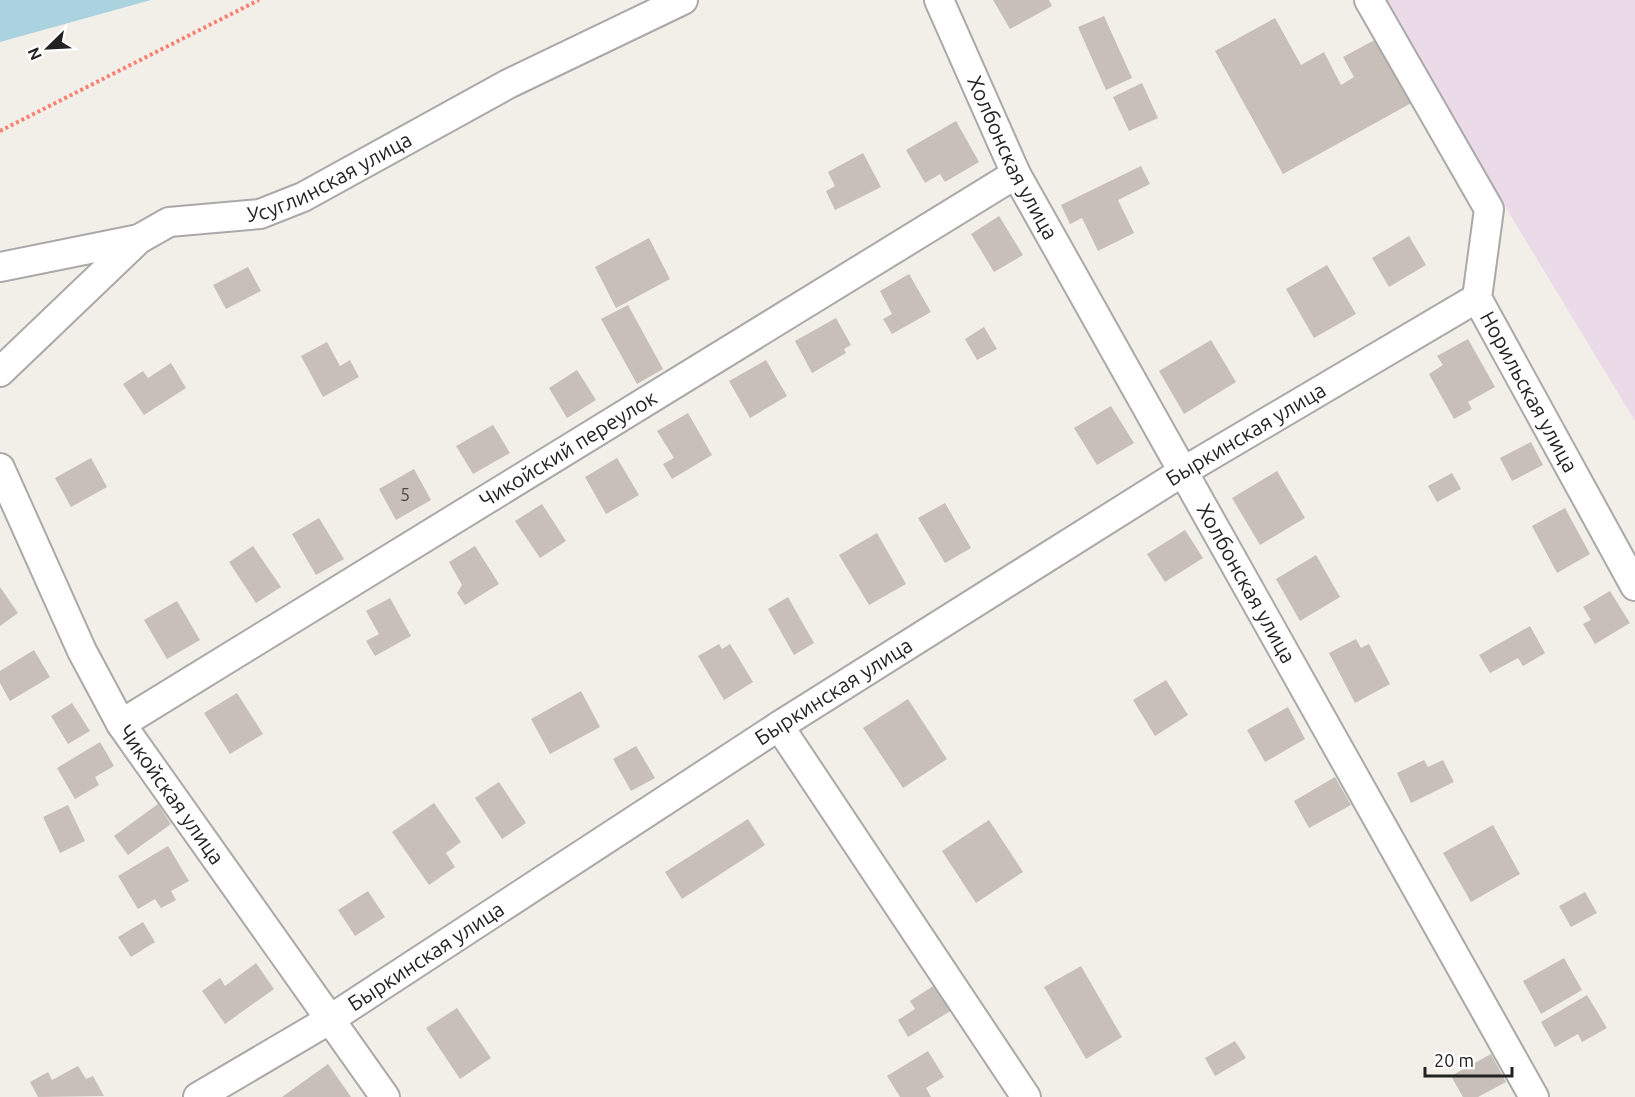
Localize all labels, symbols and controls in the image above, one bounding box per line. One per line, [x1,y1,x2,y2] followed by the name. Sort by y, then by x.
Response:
[18,18,78,78] north arrow
[24,45,45,63] text: N
[963,72,1063,243] street label: Холбонская улица
[246,127,415,226] street label: Усуглинская улица
[1476,307,1583,476] street label: Норильская улица
[1161,377,1330,490] street label: Быркинская улица
[475,385,661,512] street label: Чикойский переулок
[400,484,410,504] house number: 5
[1192,499,1301,667] street label: Холбонская улица
[750,632,916,750] street label: Быркинская улица
[114,720,230,869] street label: Чикойская улица
[343,896,508,1015] street label: Быркинская улица
[1425,1040,1512,1078] scale bar
[1434,1050,1474,1070] text: 20 m

